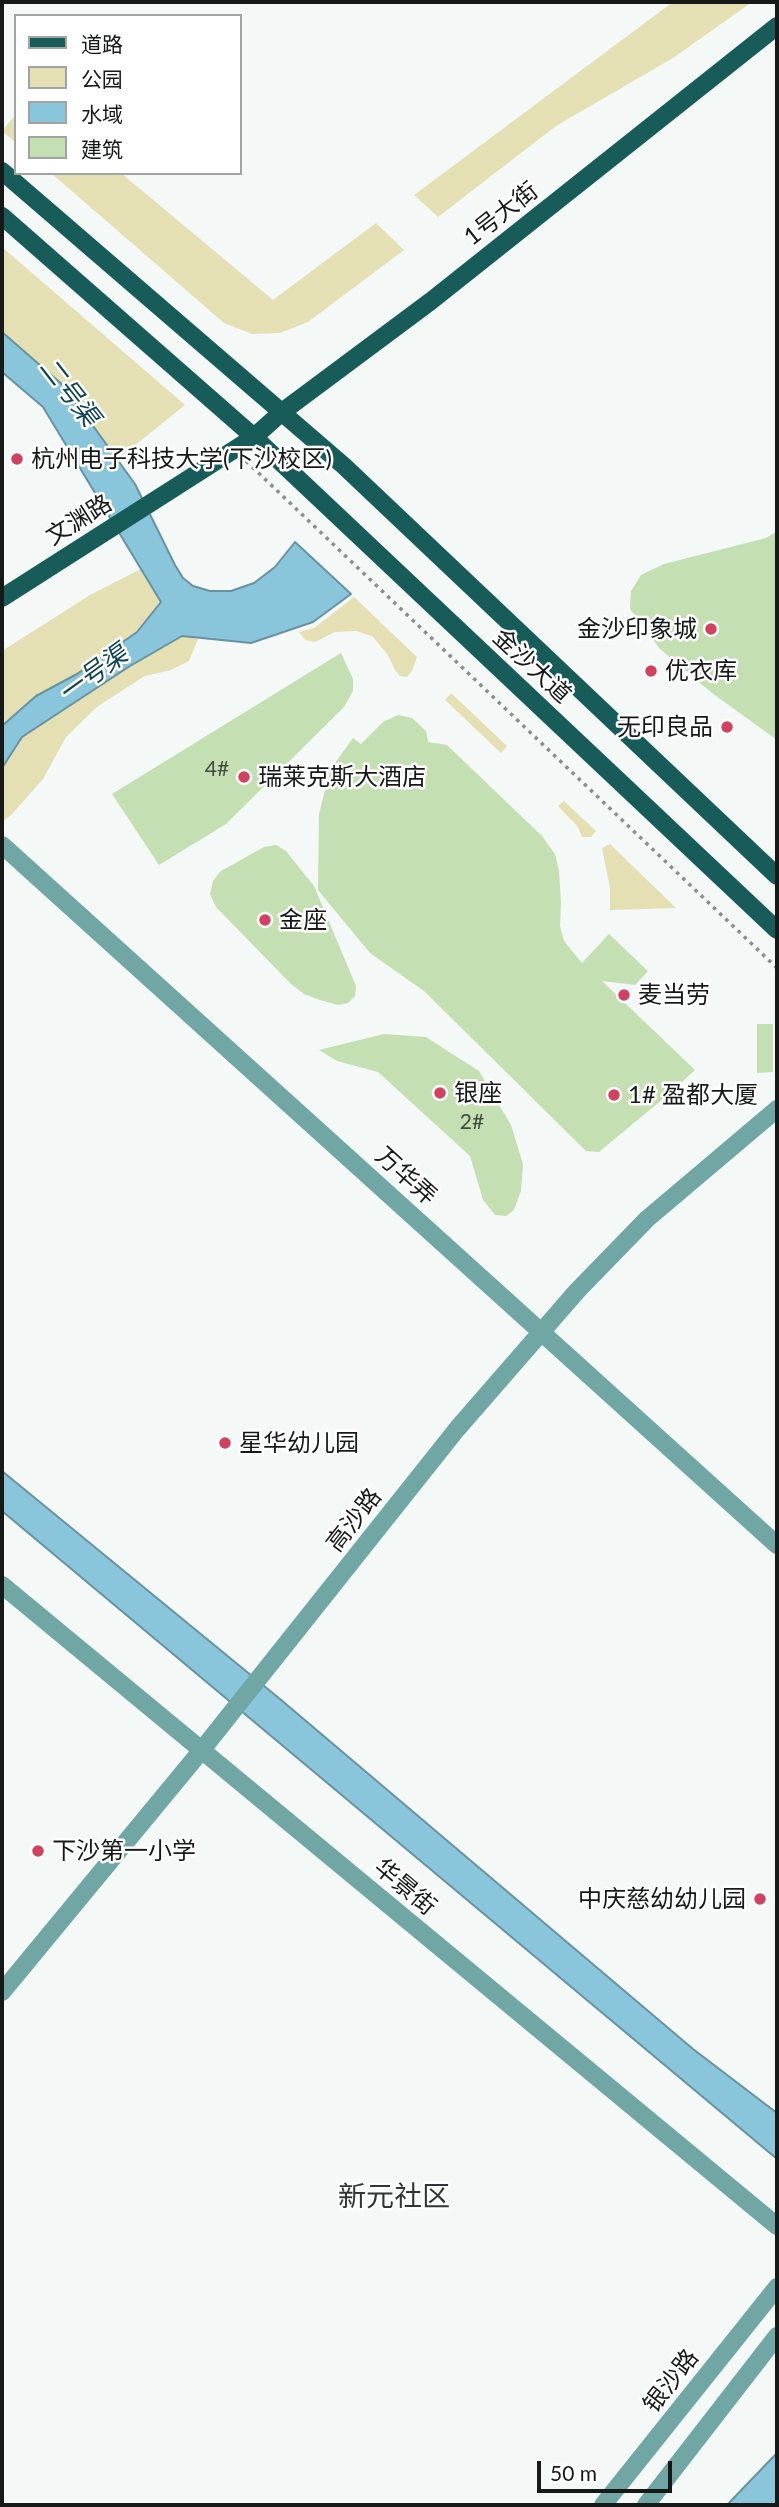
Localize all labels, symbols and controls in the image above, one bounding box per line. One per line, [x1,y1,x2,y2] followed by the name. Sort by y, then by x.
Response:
[14,14,242,175] legend
[81,31,123,56] text: 道路
[81,66,123,91] text: 公园
[81,101,123,126] text: 水域
[81,136,123,161] text: 建筑
[458,176,544,252] street label: 1号大街
[33,352,105,432] water label: 二号渠
[31,445,332,473] place label: 杭州电子科技大学(下沙校区)
[9,451,25,467] marker: 杭州电子科技大学(下沙校区)
[41,489,117,551] street label: 文渊路
[577,615,697,643] place label: 金沙印象城
[703,621,719,637] marker: 金沙印象城
[487,623,577,709] street label: 金沙大道
[52,638,134,710] water label: 一号渠
[665,657,737,685] place label: 优衣库
[643,663,659,679] marker: 优衣库
[617,713,713,741] place label: 无印良品
[719,719,735,735] marker: 无印良品
[205,756,229,782] house number: 4#
[258,763,426,791] place label: 瑞莱克斯大酒店
[236,769,252,785] marker: 瑞莱克斯大酒店
[279,906,327,934] place label: 金座
[257,912,273,928] marker: 金座
[638,981,710,1009] place label: 麦当劳
[616,987,632,1003] marker: 麦当劳
[454,1079,502,1107] place label: 银座
[628,1081,758,1109] place label: 1# 盈都大厦
[432,1085,448,1101] marker: 银座
[606,1087,622,1103] marker: 1# 盈都大厦
[460,1109,484,1135] house number: 2#
[370,1141,442,1211] street label: 万华弄
[239,1429,359,1457] place label: 星华幼儿园
[217,1435,233,1451] marker: 星华幼儿园
[320,1483,388,1557] street label: 高沙路
[52,1837,196,1865] place label: 下沙第一小学
[30,1843,46,1859] marker: 下沙第一小学
[368,1853,442,1921] street label: 华景街
[578,1885,746,1913] place label: 中庆慈幼幼儿园
[752,1891,768,1907] marker: 中庆慈幼幼儿园
[338,2180,450,2214] district label: 新元社区
[637,2344,705,2418] street label: 银沙路
[541,2448,676,2492] scale bar
[550,2460,597,2485] text: 50 m

